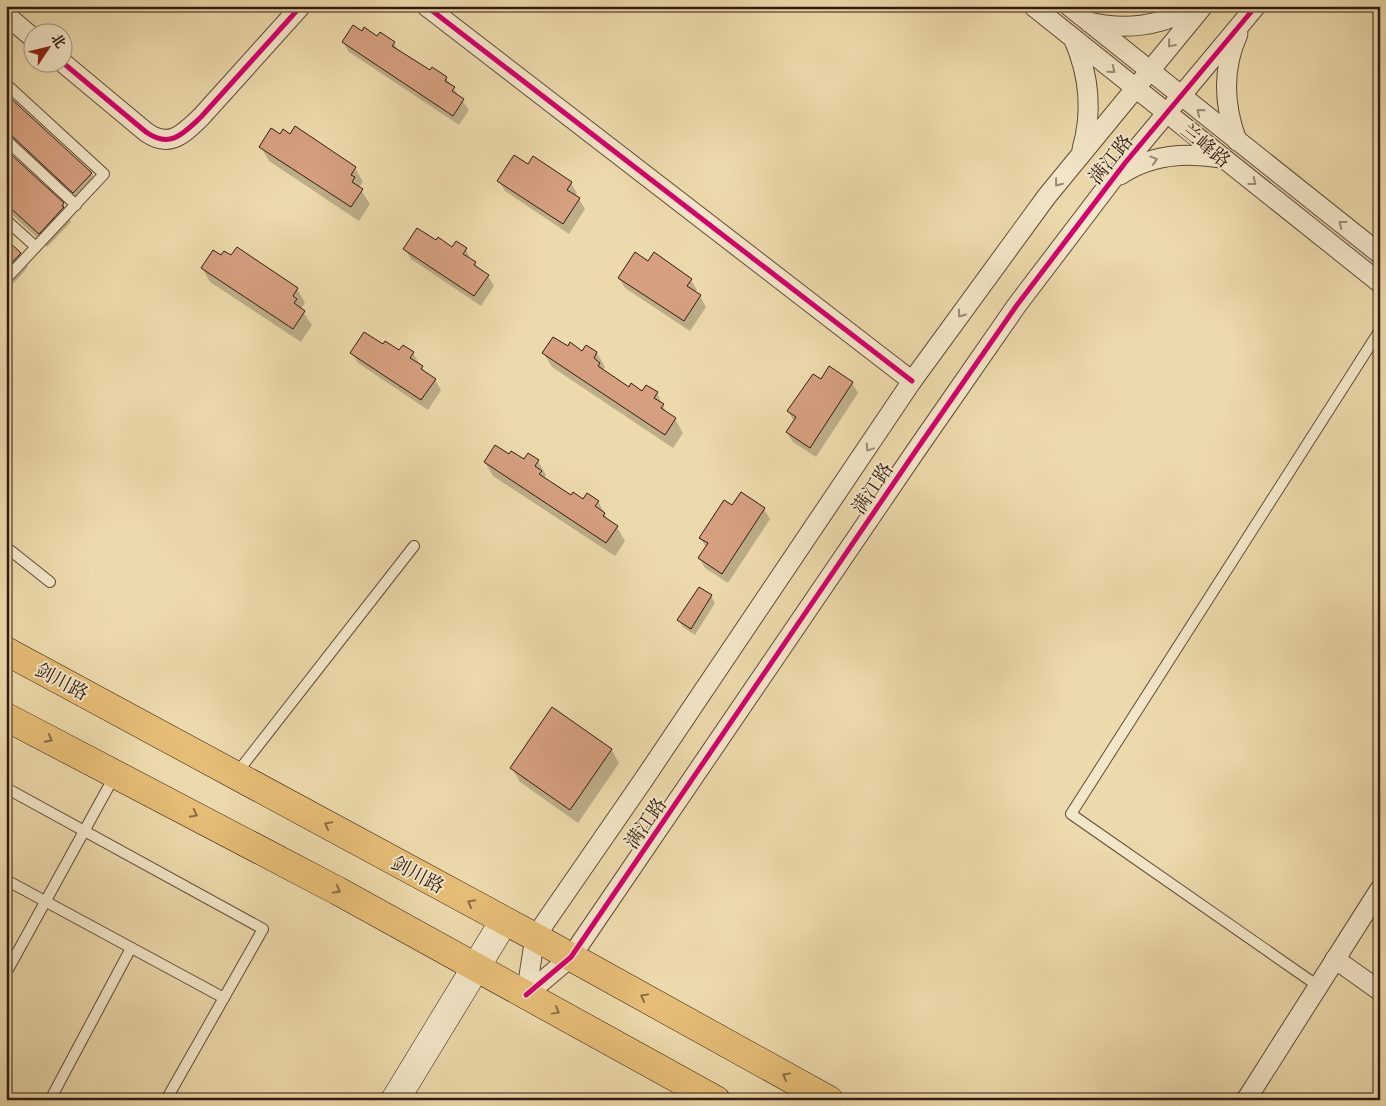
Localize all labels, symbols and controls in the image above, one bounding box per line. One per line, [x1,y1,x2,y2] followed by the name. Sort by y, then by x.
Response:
[22,22,72,72] north arrow
[46,30,69,52] text: 北
[1168,38,1177,47] one-way arrow
[1106,65,1115,73] one-way arrow
[1197,109,1206,118] one-way arrow
[1176,119,1234,173] street label: 兰峰路
[1084,131,1138,189] street label: 满江路
[1149,155,1157,165] one-way arrow
[1055,177,1063,186] one-way arrow
[1247,177,1256,185] one-way arrow
[1338,221,1347,230] one-way arrow
[958,308,967,318] one-way arrow
[866,442,875,451] one-way arrow
[848,459,899,519] street label: 满江路
[31,659,92,706] street label: 剑川路
[44,733,53,743] one-way arrow
[620,794,672,854] street label: 满江路
[188,808,197,818] one-way arrow
[324,821,333,831] one-way arrow
[387,852,448,899] street label: 剑川路
[332,884,341,894] one-way arrow
[467,899,476,909] one-way arrow
[640,994,649,1004] one-way arrow
[551,1005,560,1015] one-way arrow
[783,1072,792,1082] one-way arrow

